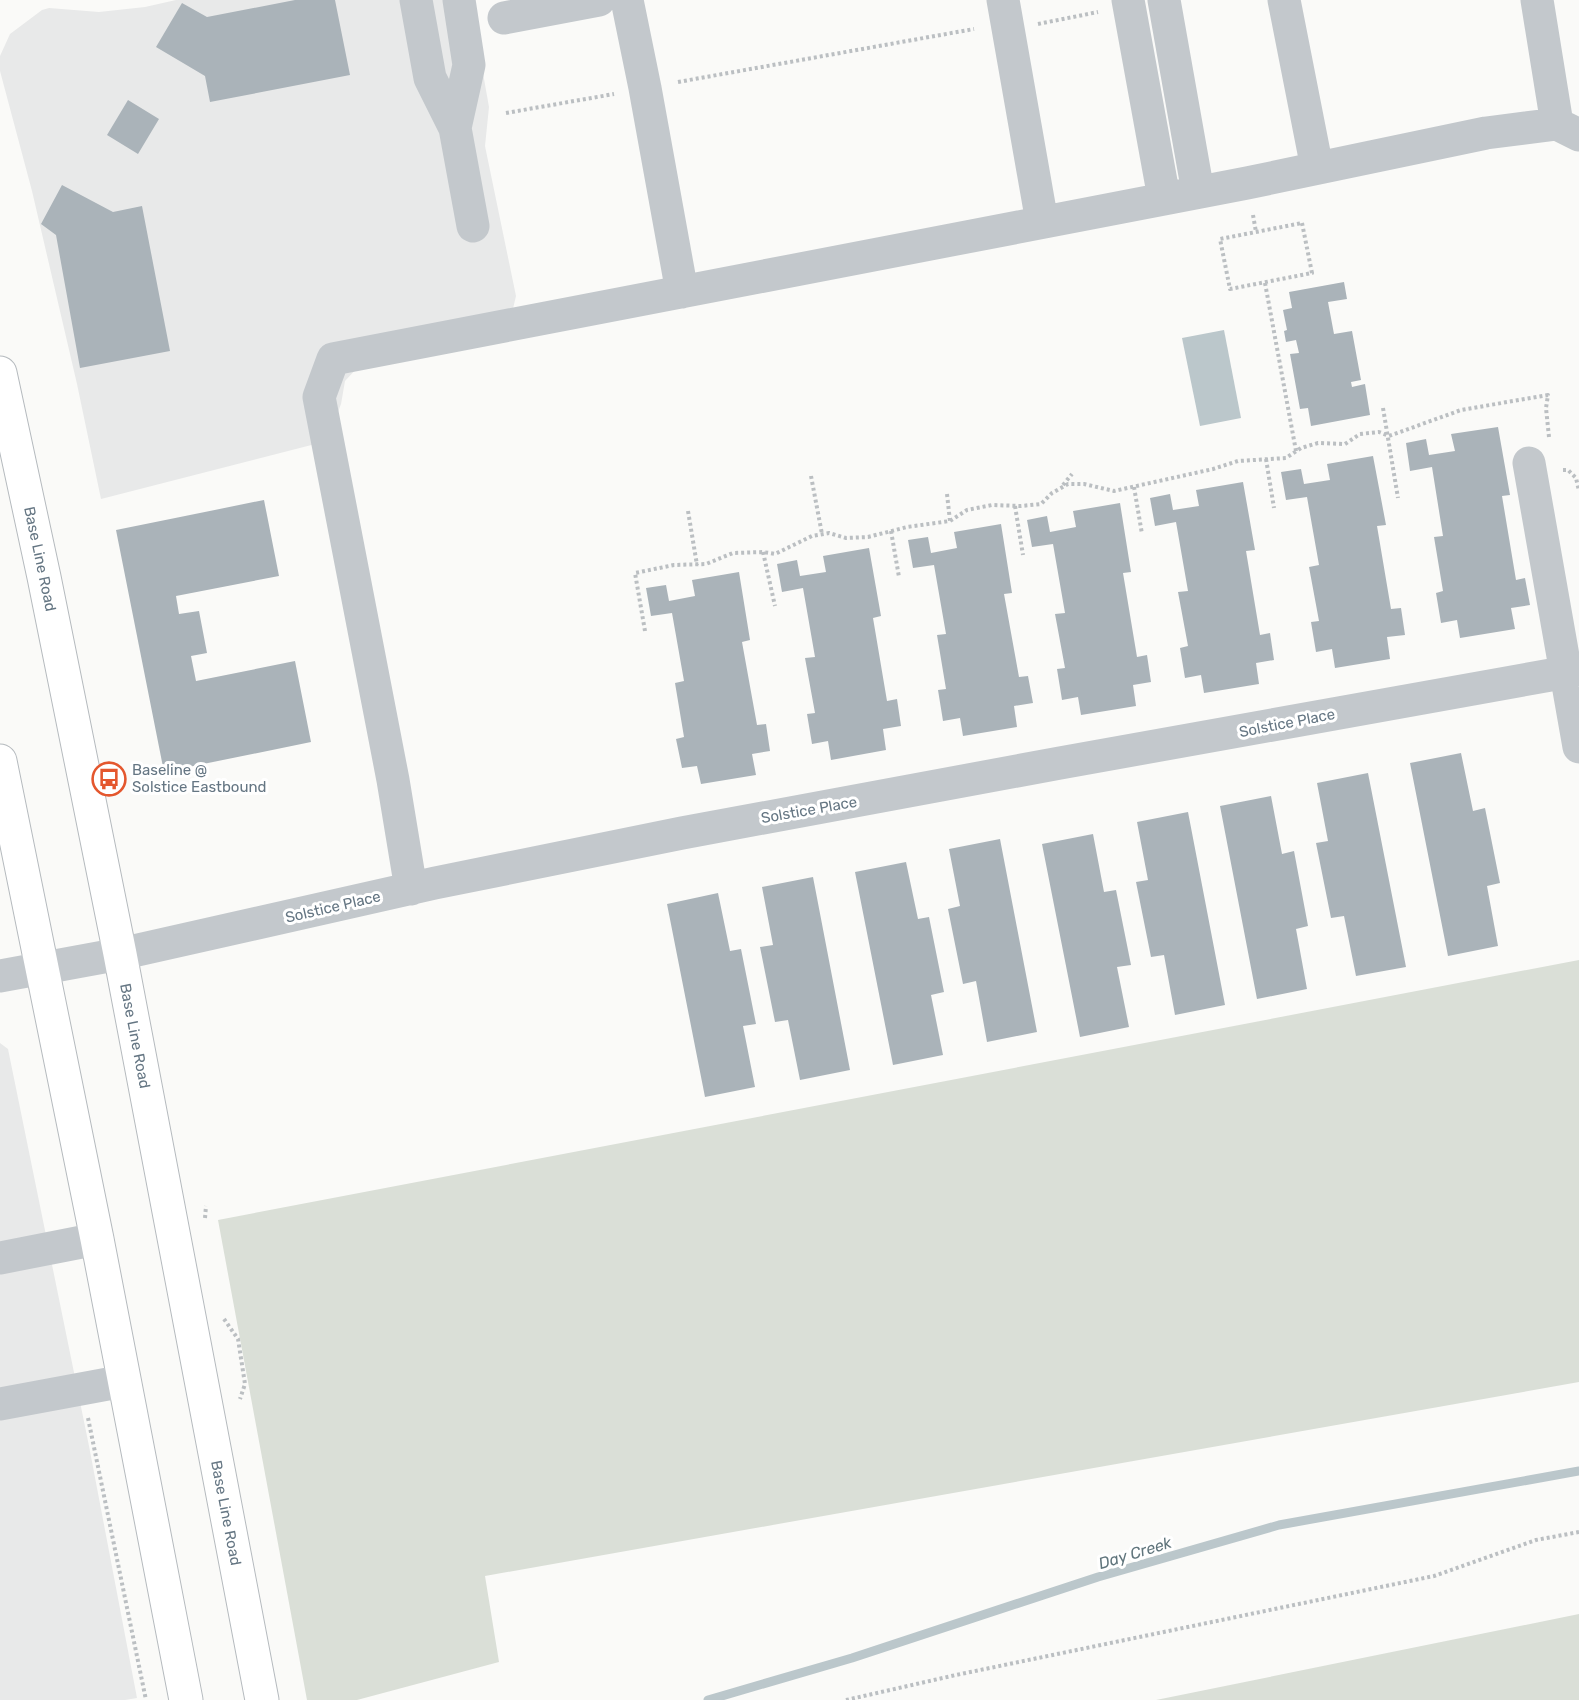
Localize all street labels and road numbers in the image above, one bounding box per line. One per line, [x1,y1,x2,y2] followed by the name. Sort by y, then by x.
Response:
[20,505,60,613] street label: Base Line Road
[1238,705,1336,741] street label: Solstice Place
[760,793,858,827] street label: Solstice Place
[284,887,382,927] street label: Solstice Place
[116,982,154,1090] street label: Base Line Road
[207,1459,245,1567] street label: Base Line Road

